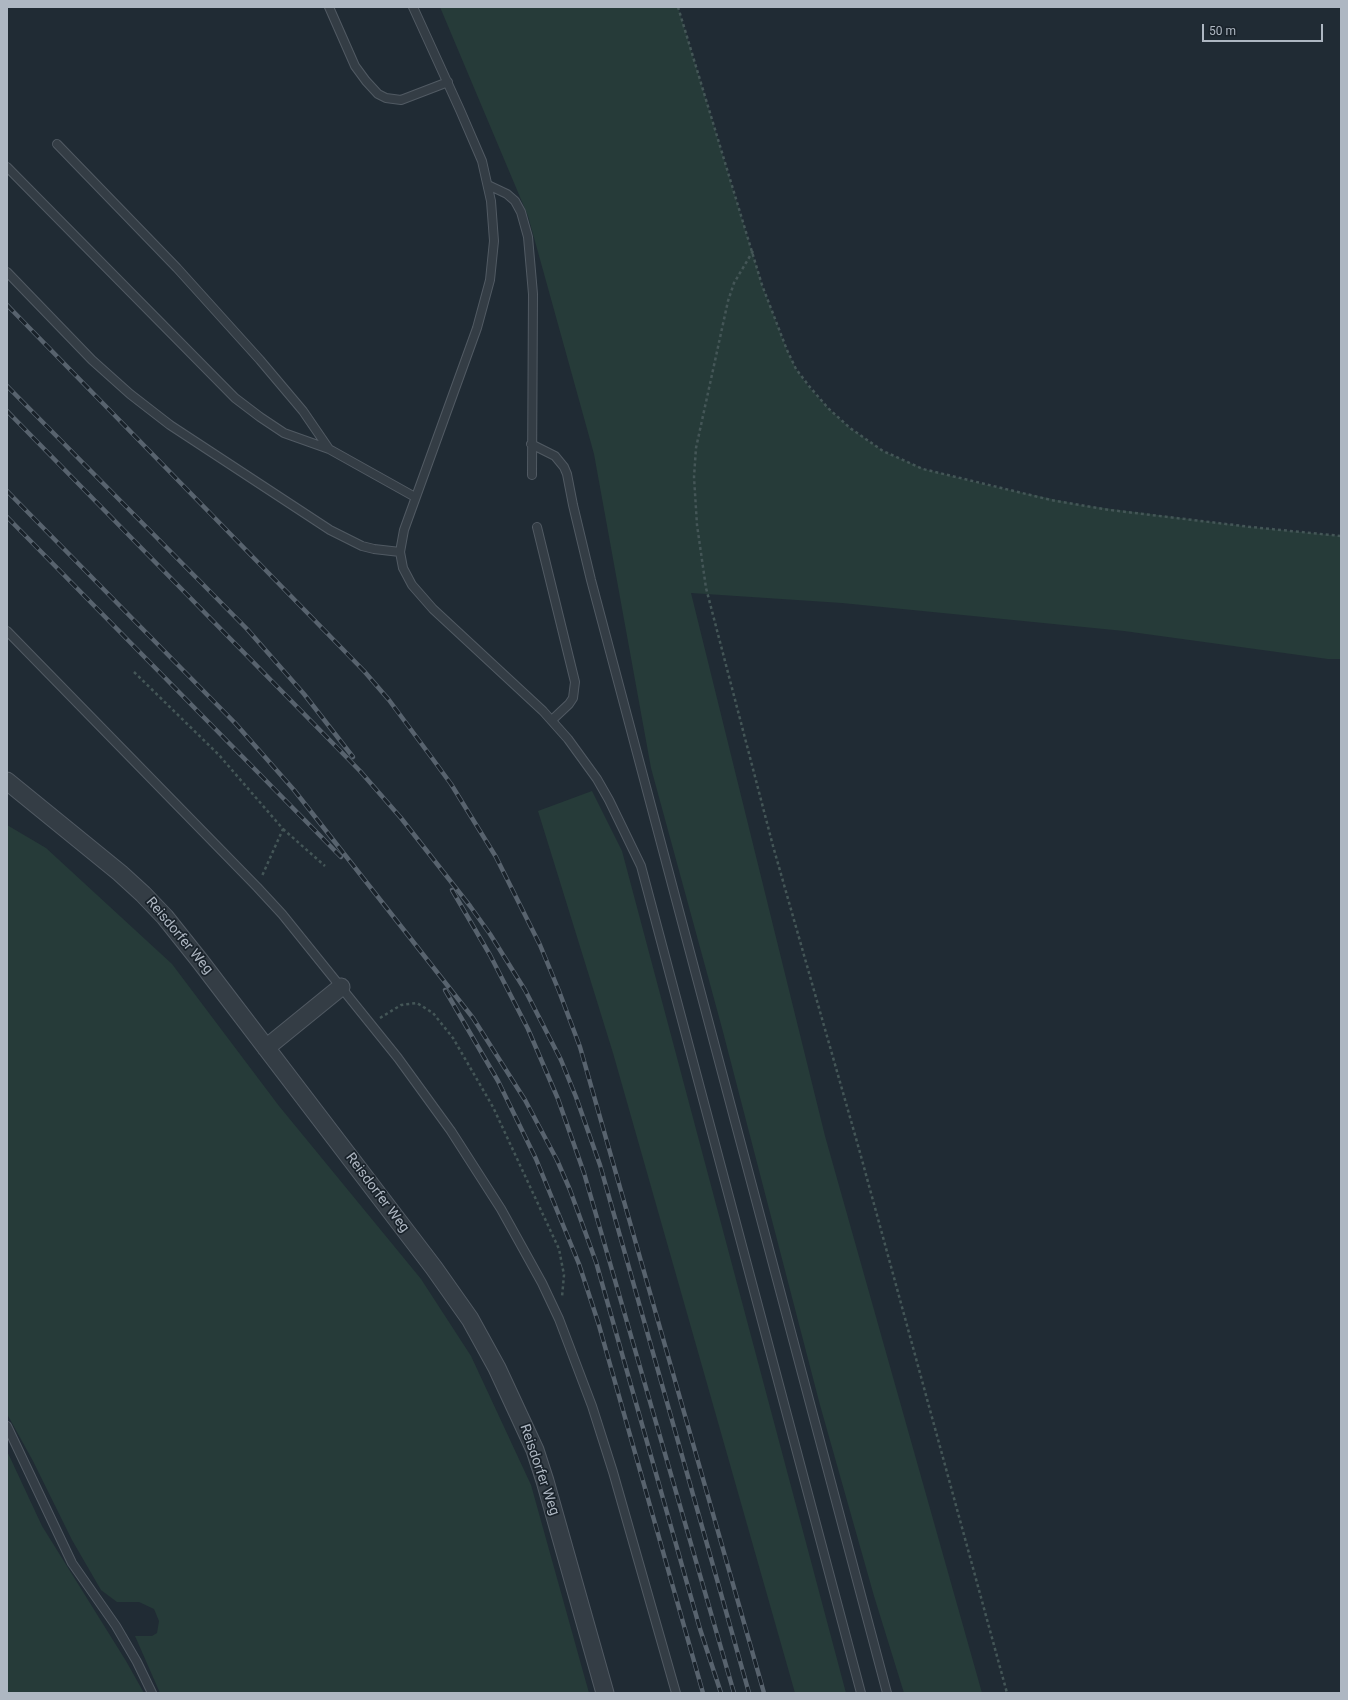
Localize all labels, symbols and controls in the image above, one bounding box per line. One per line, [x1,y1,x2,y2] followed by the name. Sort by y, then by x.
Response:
[1204,16,1325,42] scale bar
[1209,24,1236,38] text: 50 m
[142,894,216,978] street label: Reisdorfer Weg
[342,1150,412,1236] street label: Reisdorfer Weg
[516,1422,562,1518] street label: Reisdorfer Weg

